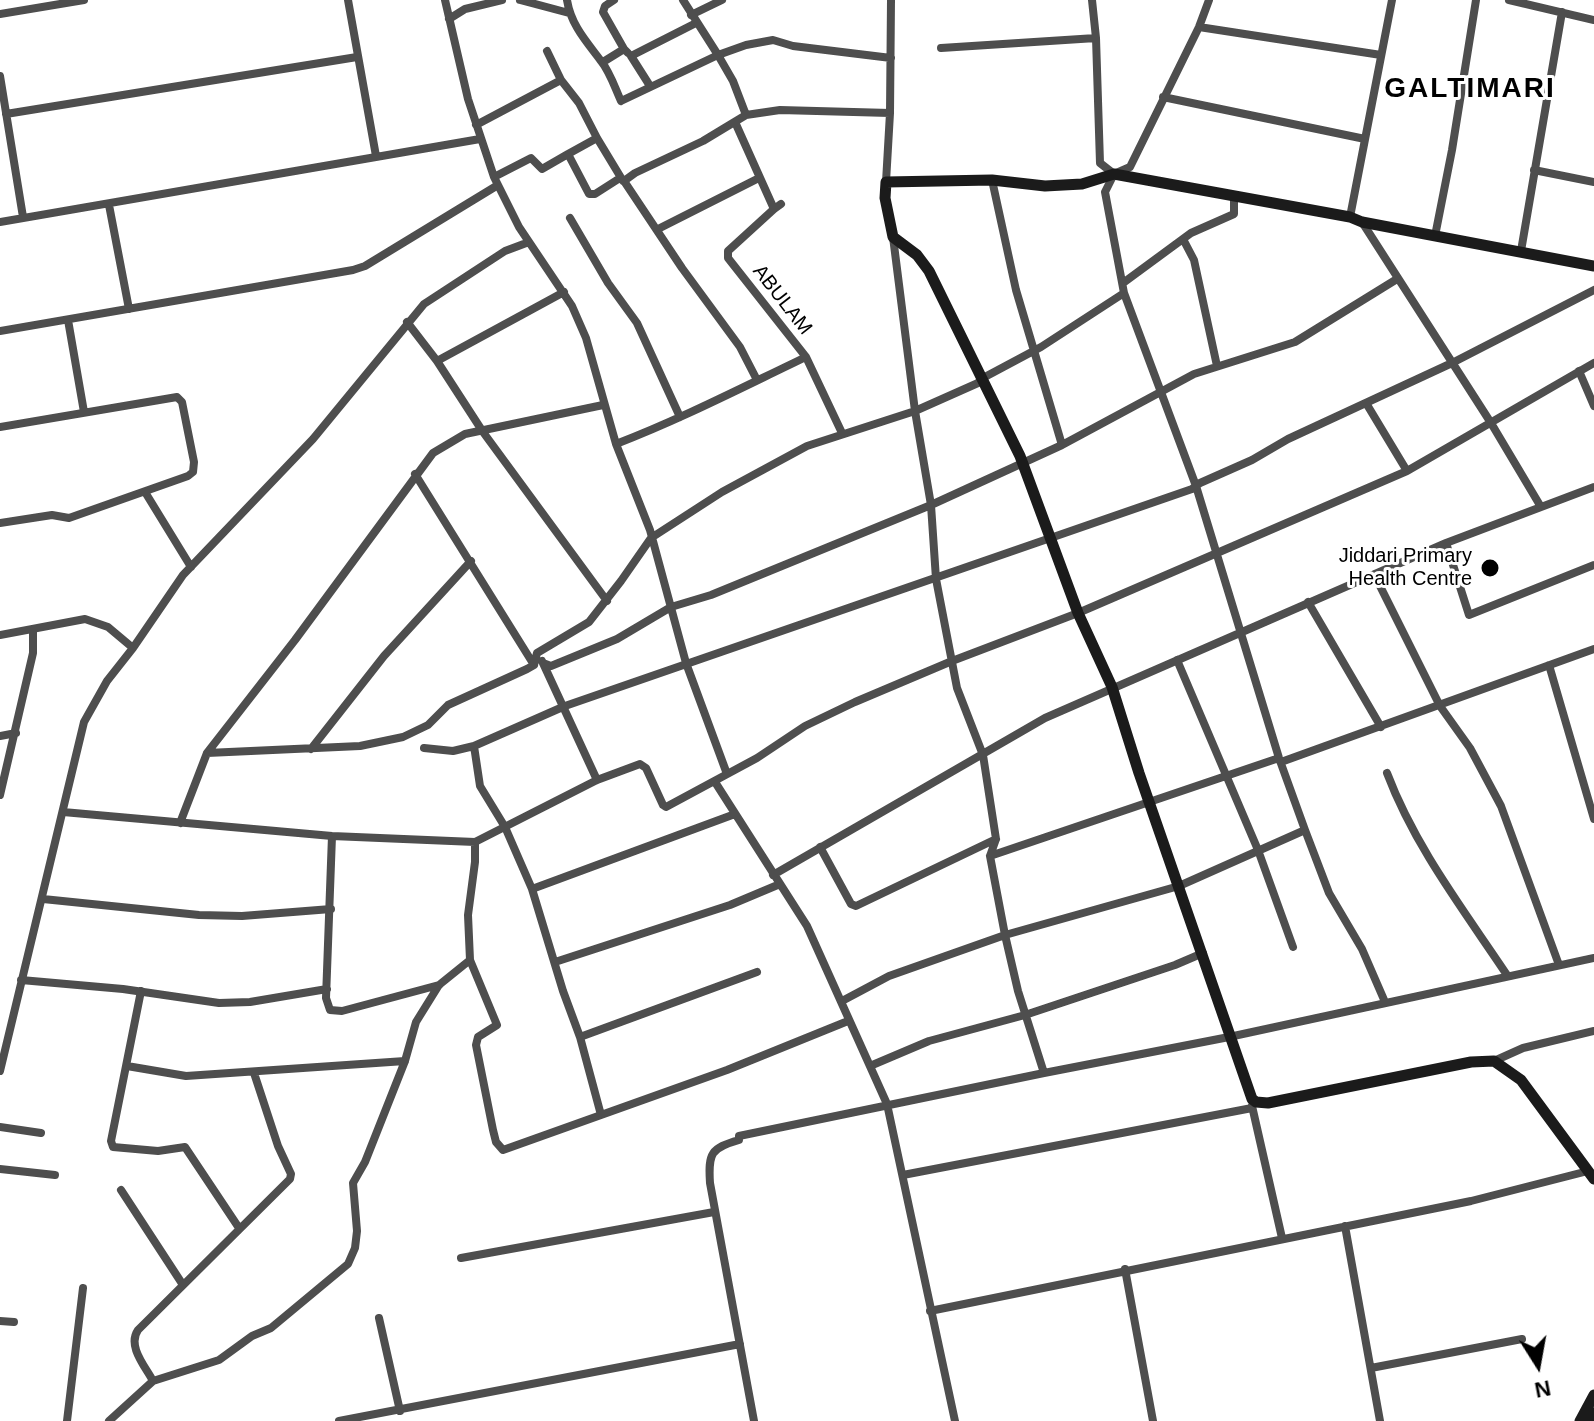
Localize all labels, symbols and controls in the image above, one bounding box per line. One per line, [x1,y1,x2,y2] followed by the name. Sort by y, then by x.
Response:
[1384,72,1556,106] district label: GALTIMARI
[747,260,817,340] street label: ABULAM
[1339,544,1472,591] place label: Jiddari Primary Health Centre
[1479,557,1501,579] marker: Jiddari Primary Health Centre
[1498,1325,1578,1405] north arrow
[1532,1375,1553,1403] text: N

